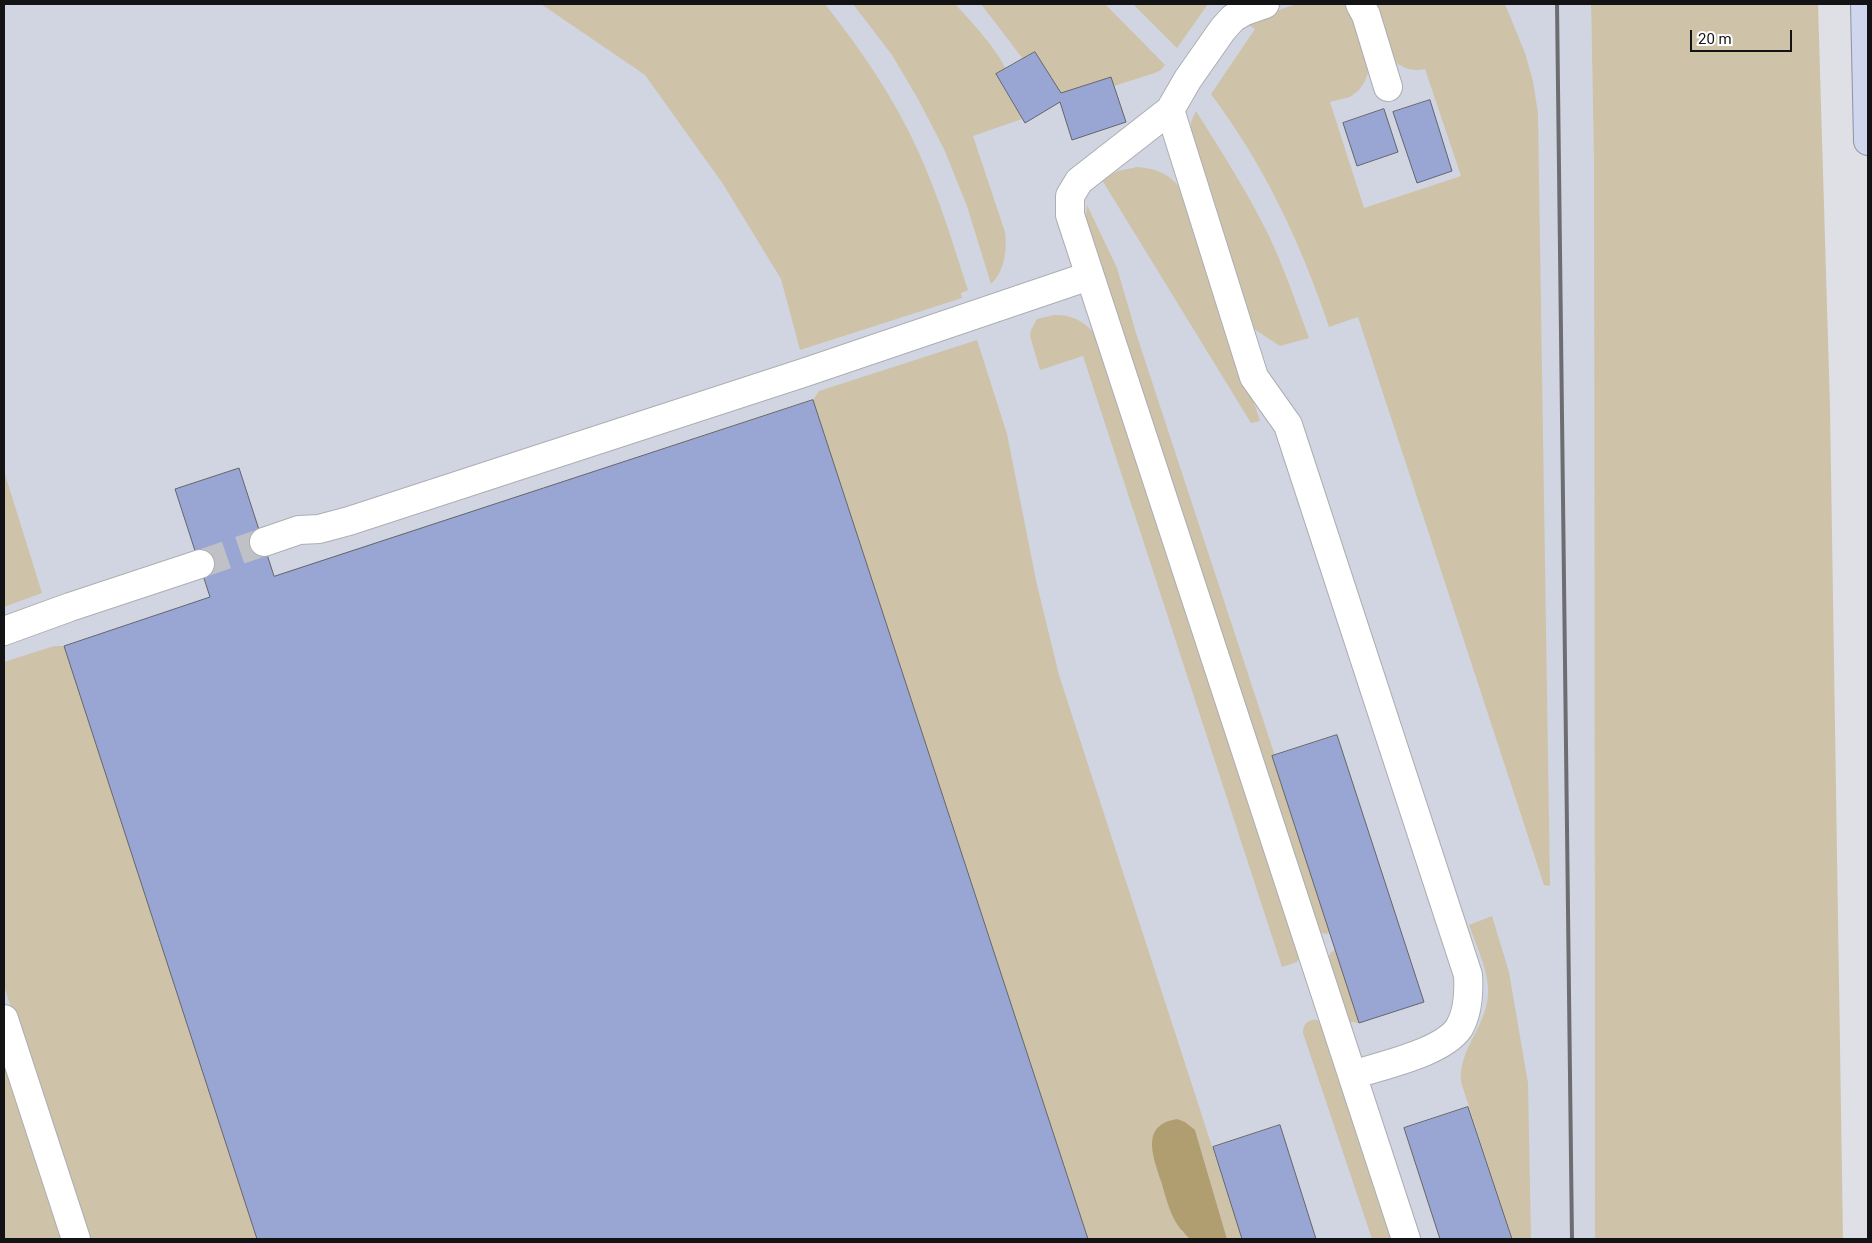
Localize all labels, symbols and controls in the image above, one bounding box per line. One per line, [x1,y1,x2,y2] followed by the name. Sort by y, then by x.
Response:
[1692,20,1794,52] scale bar
[1698,30,1732,48] text: 20 m

